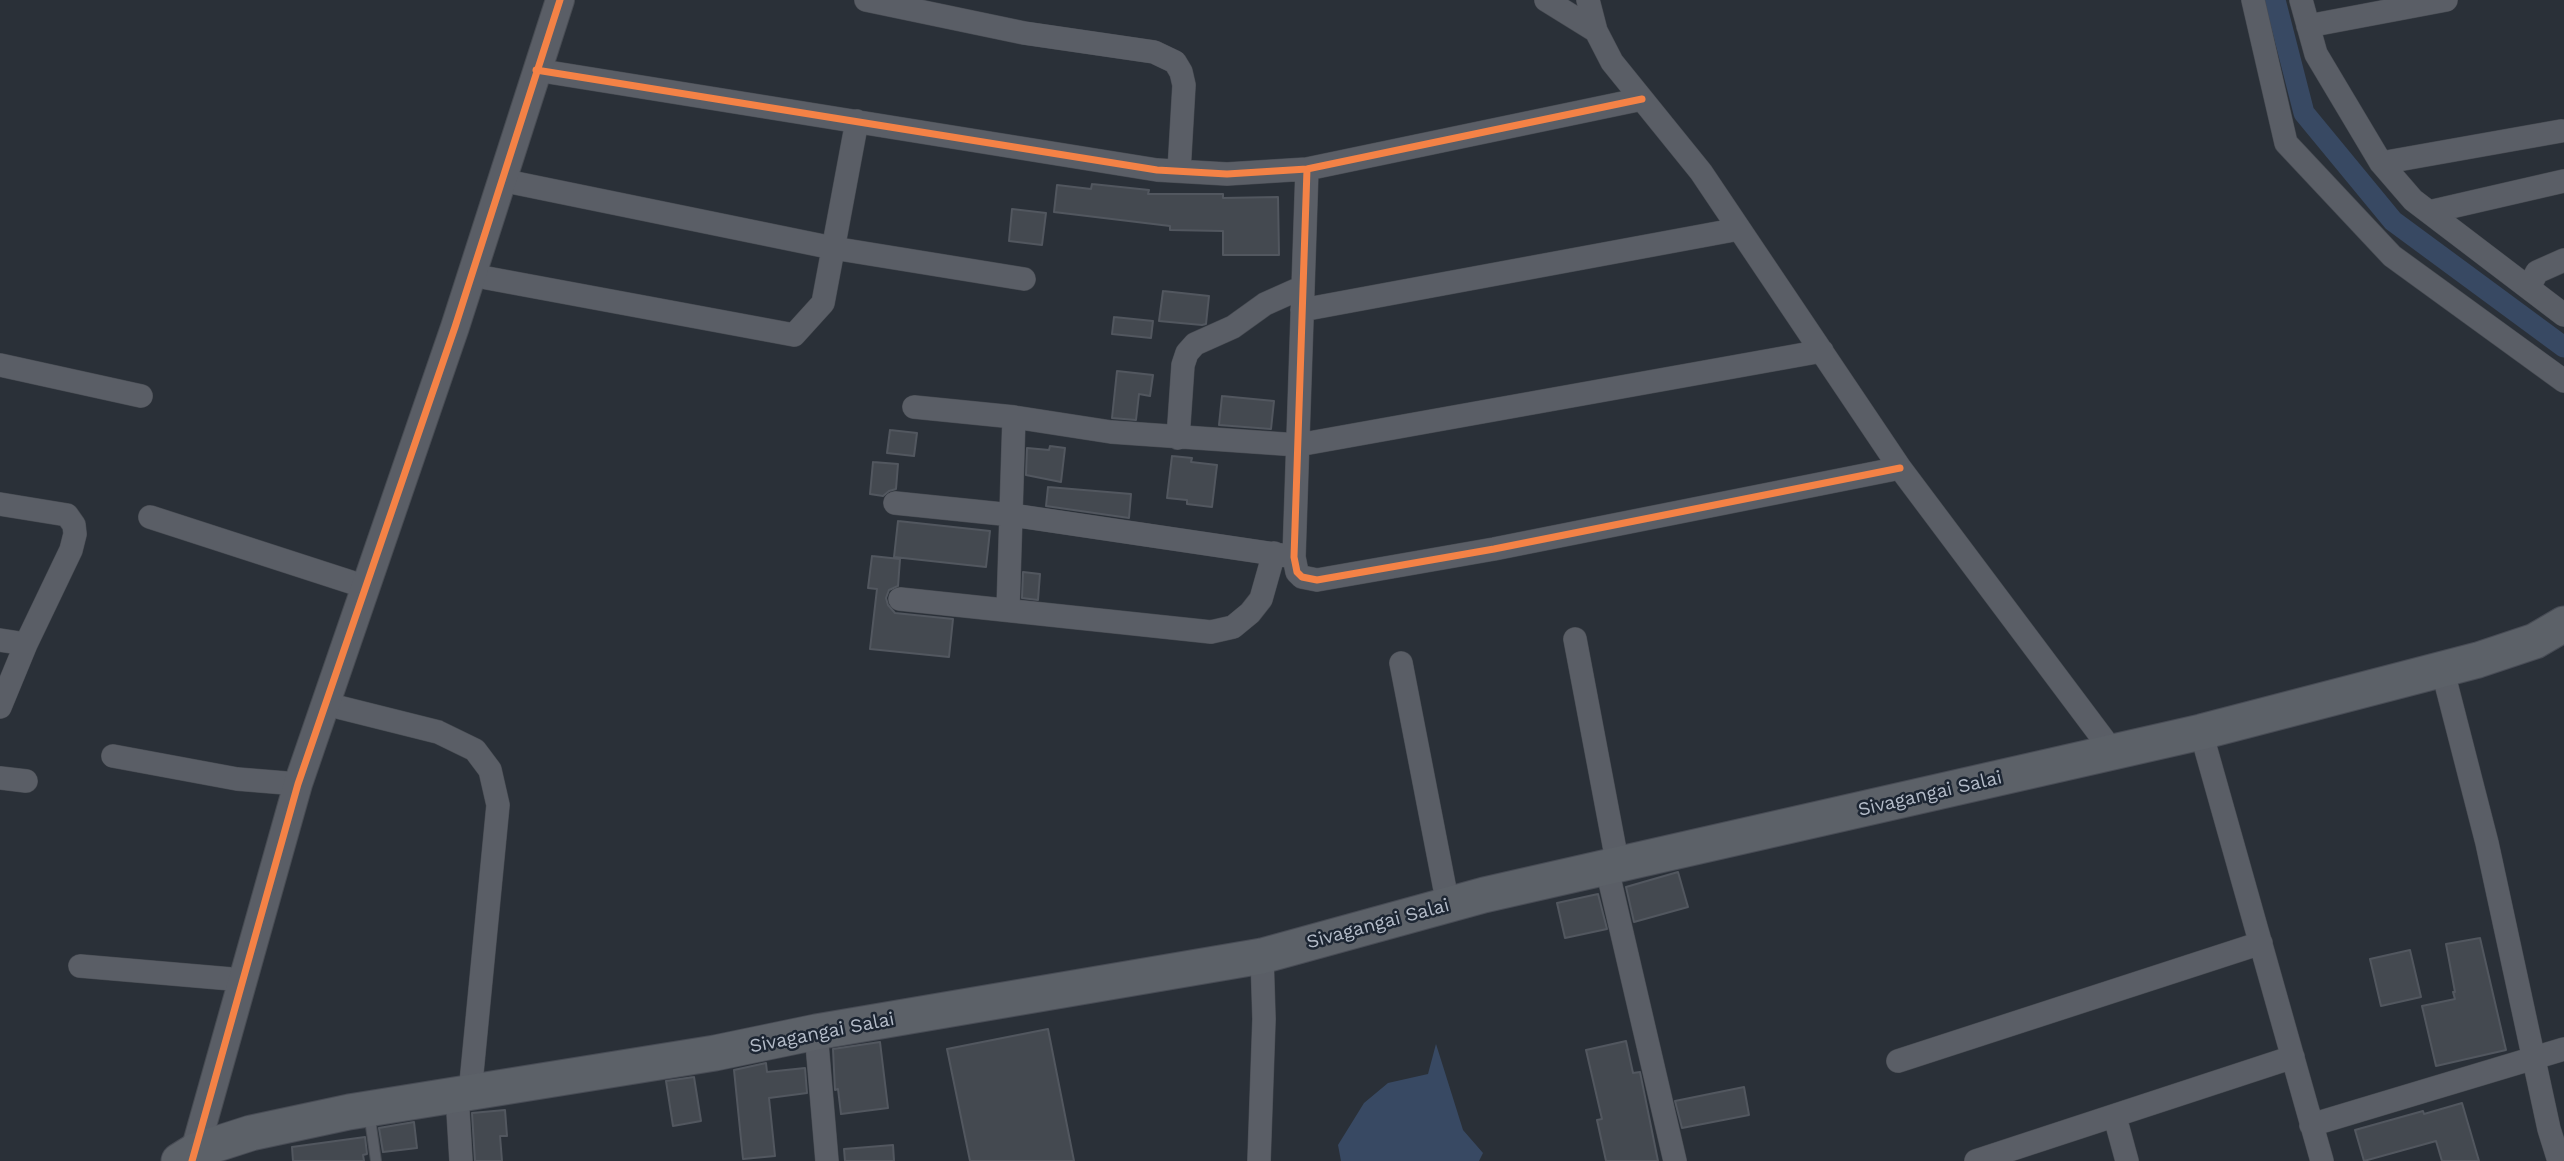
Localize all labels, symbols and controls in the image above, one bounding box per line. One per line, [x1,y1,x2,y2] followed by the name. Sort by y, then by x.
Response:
[1856,766,2004,822] street label: Sivagangai Salai
[1304,894,1452,954] street label: Sivagangai Salai
[748,1008,896,1058] street label: Sivagangai Salai

